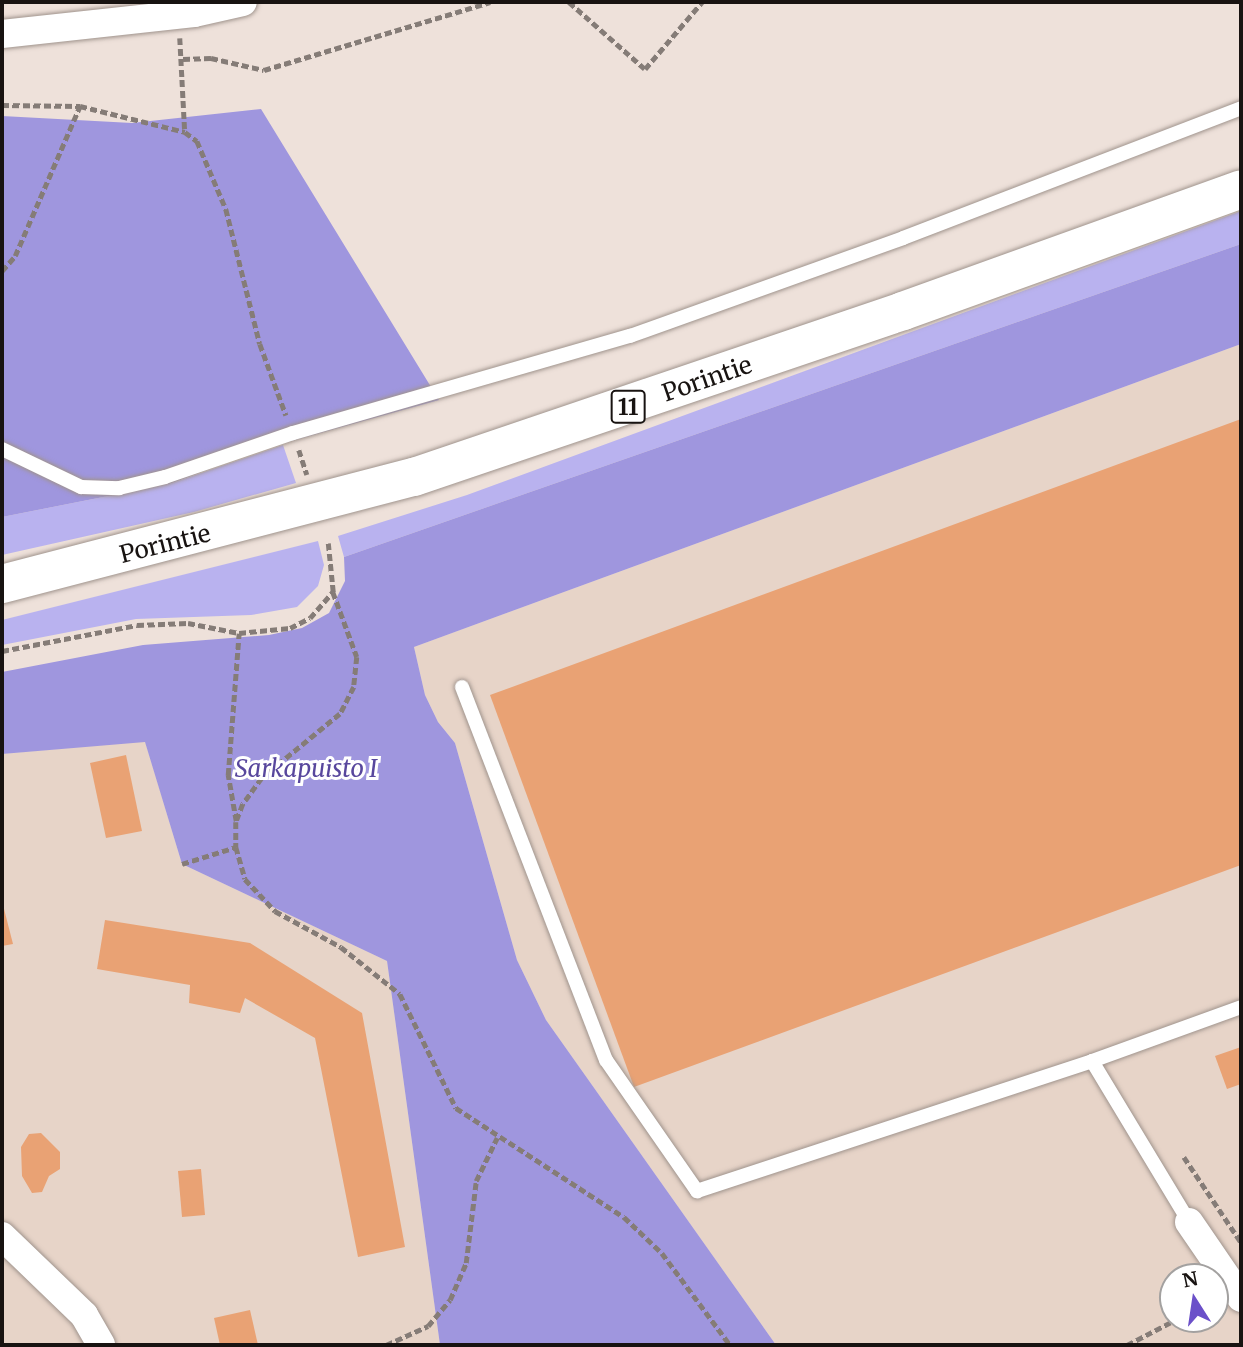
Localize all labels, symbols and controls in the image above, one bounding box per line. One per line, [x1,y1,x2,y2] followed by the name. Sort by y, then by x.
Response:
[658,350,756,408] street label: Porintie
[610,388,646,426] road number: 11
[116,519,214,569] street label: Porintie
[235,755,377,783] park label: Sarkapuisto I
[1159,1263,1229,1333] north arrow
[1180,1266,1200,1293] text: N

